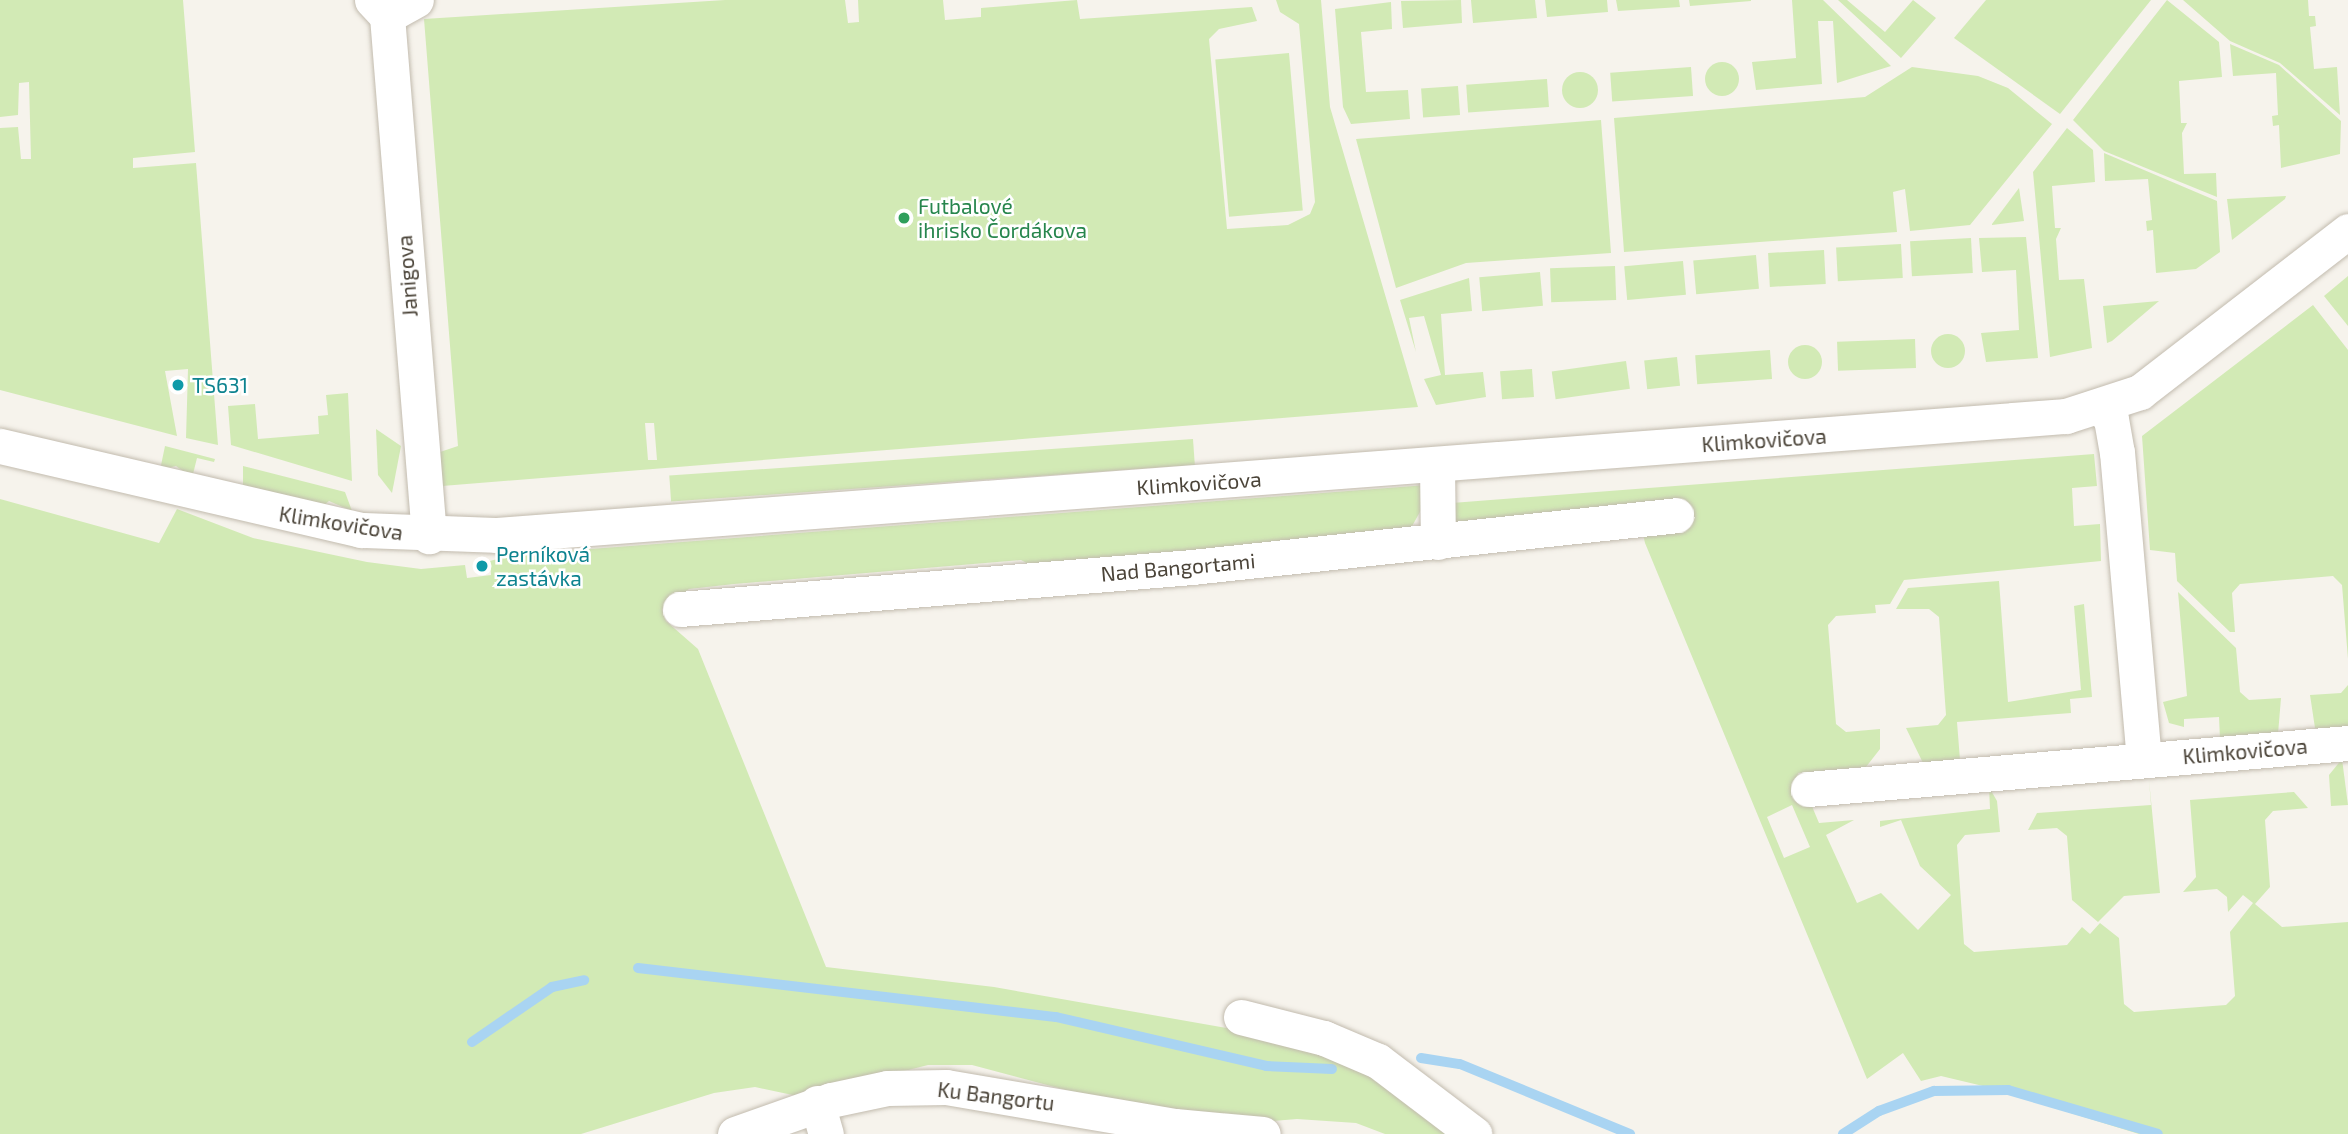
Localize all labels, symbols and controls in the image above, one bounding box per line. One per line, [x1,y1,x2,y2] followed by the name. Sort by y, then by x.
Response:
[918,193,1087,243] place label: Futbalové ihrisko Čordákova
[896,210,912,226] marker: Futbalové ihrisko Čordákova
[392,234,422,318] street label: Janigova
[192,372,248,398] place label: TS631
[170,377,186,393] marker: TS631
[1701,423,1827,457] street label: Klimkovičova
[1136,466,1262,500] street label: Klimkovičova
[277,501,405,545] street label: Klimkovičova
[496,541,590,591] place label: Perníková zastávka
[1100,548,1256,586] street label: Nad Bangortami
[474,558,490,574] marker: Perníková zastávka
[2182,733,2308,769] street label: Klimkovičova
[936,1076,1056,1116] street label: Ku Bangortu

